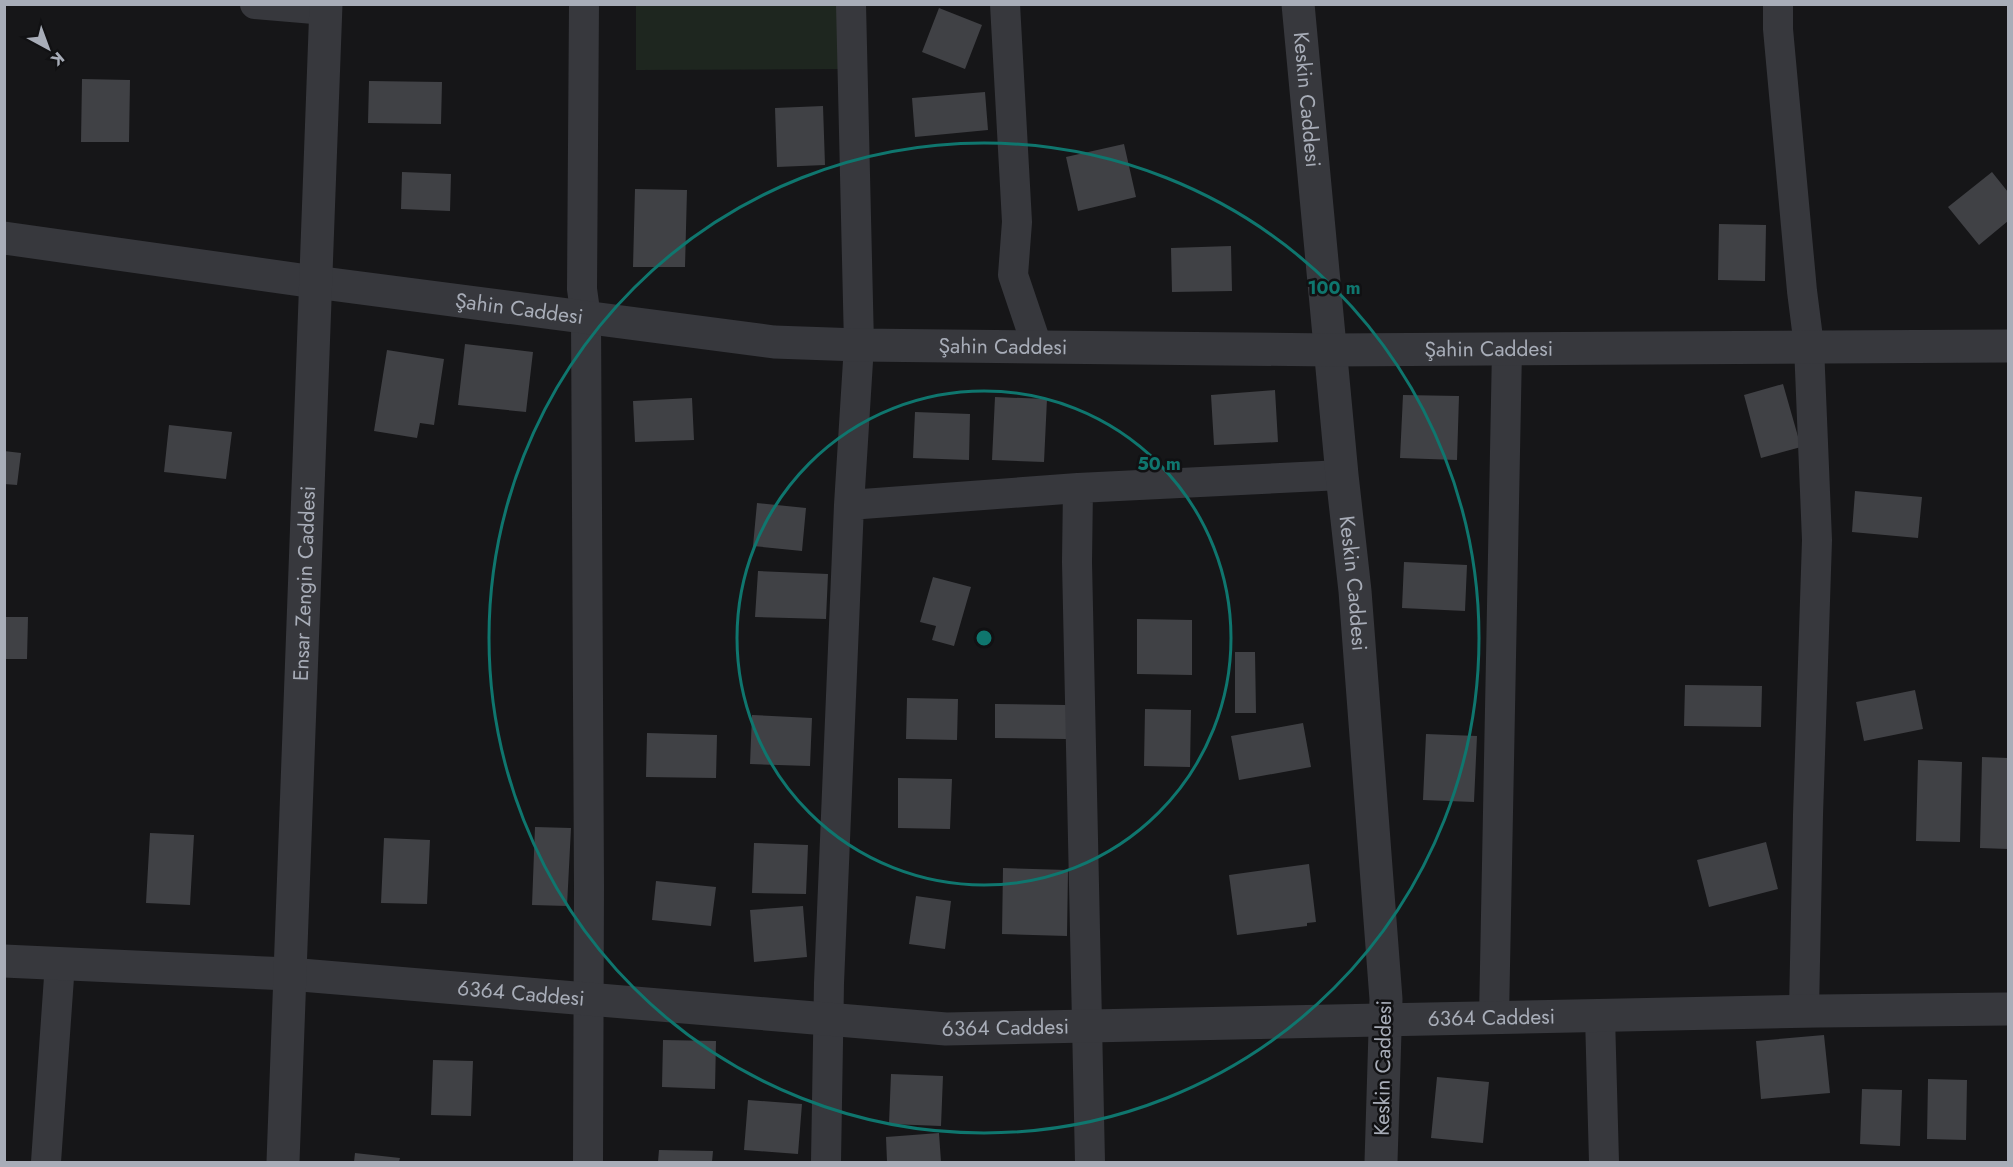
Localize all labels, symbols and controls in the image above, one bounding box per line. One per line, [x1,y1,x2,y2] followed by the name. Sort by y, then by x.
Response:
[18,18,78,78] north arrow
[1286,31,1328,169] street label: Keskin Caddesi
[45,47,69,72] text: K
[1307,275,1361,301] text: 100 m
[453,285,585,332] street label: Şahin Caddesi
[938,331,1067,362] street label: Şahin Caddesi
[1424,334,1553,364] street label: Şahin Caddesi
[1137,451,1181,477] text: 50 m
[286,485,323,682] street label: Ensar Zengin Caddesi
[1332,514,1375,652] street label: Keskin Caddesi
[974,628,994,648] centre of rings
[456,973,586,1014] street label: 6364 Caddesi
[1367,1000,1399,1136] street label: Keskin Caddesi
[1427,1001,1555,1034] street label: 6364 Caddesi
[941,1011,1069,1044] street label: 6364 Caddesi

